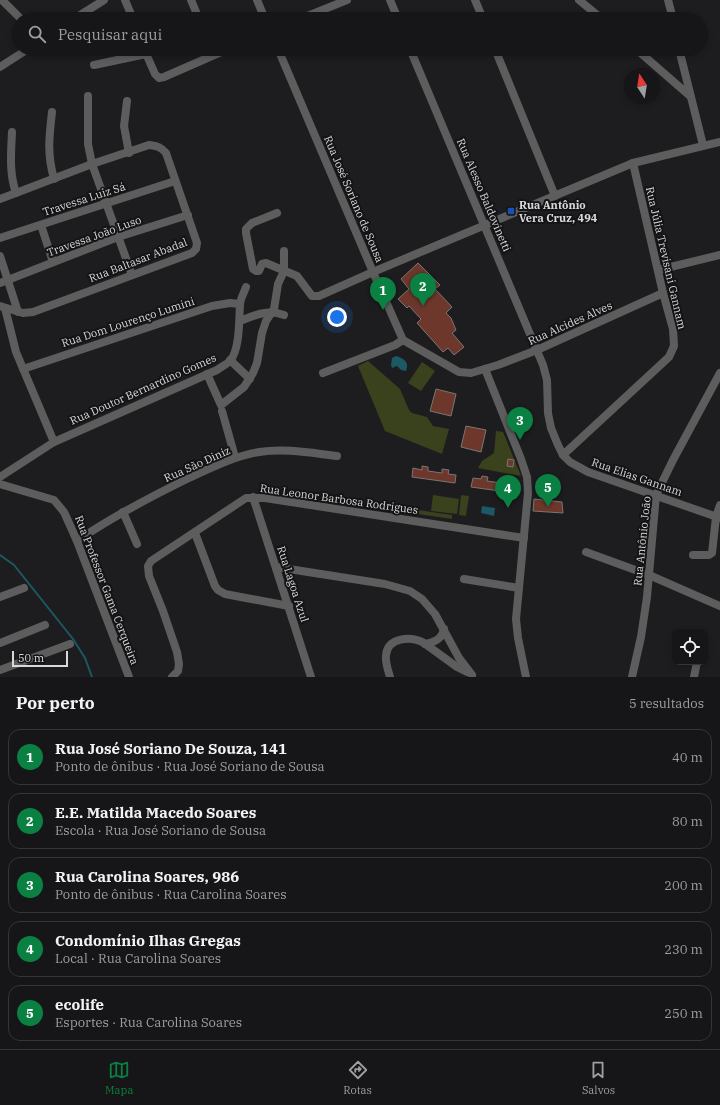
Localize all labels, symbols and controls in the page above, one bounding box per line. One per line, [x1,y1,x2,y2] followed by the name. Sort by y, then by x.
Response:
[12,12,708,56] search box
[26,23,48,45] icon: search
[58,25,162,44] text: Pesquisar aqui
[624,68,660,104] north arrow
[321,133,387,265] street label: Rua José Soriano de Sousa
[454,136,514,254] street label: Rua Alesso Baldovinetti
[41,179,127,219] street label: Travessa Luiz Sá
[643,185,689,331] street label: Rua Júlia Trevisani Gannam
[519,198,598,225] place label: Rua Antônio Vera Cruz, 494
[506,206,516,216] marker: Rua Antônio Vera Cruz, 494
[45,212,143,260] street label: Travessa João Luso
[87,235,189,285] street label: Rua Baltasar Abadal
[410,273,436,306] pin: 2
[370,277,396,310] pin: 1
[60,294,197,350] street label: Rua Dom Lourenço Lumini
[526,298,614,348] street label: Rua Alcides Alves
[327,307,347,327] your location
[68,350,218,428] street label: Rua Doutor Bernardino Gomes
[507,407,533,440] pin: 3
[162,443,233,485] street label: Rua São Diniz
[590,455,685,499] street label: Rua Elias Gannam
[535,474,561,507] pin: 5
[495,475,521,508] pin: 4
[259,481,419,517] street label: Rua Leonor Barbosa Rodrigues
[630,495,654,587] street label: Rua Antônio João
[72,513,142,667] street label: Rua Professor Gama Cerqueira
[274,544,312,624] street label: Rua Lagoa Azul
[672,629,708,665] map controls
[672,629,708,665] button: locate
[12,649,68,668] scale bar
[18,651,44,665] text: 50 m
[16,692,95,714] text: Por perto
[629,695,704,712] text: 5 resultados
[55,739,287,758] text: Rua José Soriano De Souza, 141
[26,749,34,766] text: 1
[672,749,703,766] text: 40 m
[55,758,325,775] text: Ponto de ônibus · Rua José Soriano de Sousa
[55,803,256,822] text: E.E. Matilda Macedo Soares
[26,813,34,830] text: 2
[672,813,703,830] text: 80 m
[55,822,266,839] text: Escola · Rua José Soriano de Sousa
[55,867,239,886] text: Rua Carolina Soares, 986
[26,877,34,894] text: 3
[664,877,703,894] text: 200 m
[55,886,287,903] text: Ponto de ônibus · Rua Carolina Soares
[55,931,241,950] text: Condomínio Ilhas Gregas
[26,941,34,958] text: 4
[664,941,703,958] text: 230 m
[55,950,221,967] text: Local · Rua Carolina Soares
[55,995,104,1014] text: ecolife
[26,1005,34,1022] text: 5
[664,1005,703,1022] text: 250 m
[55,1014,242,1031] text: Esportes · Rua Carolina Soares
[105,1059,133,1097] tab: Mapa
[343,1059,372,1097] tab: Rotas
[582,1059,615,1097] tab: Salvos

